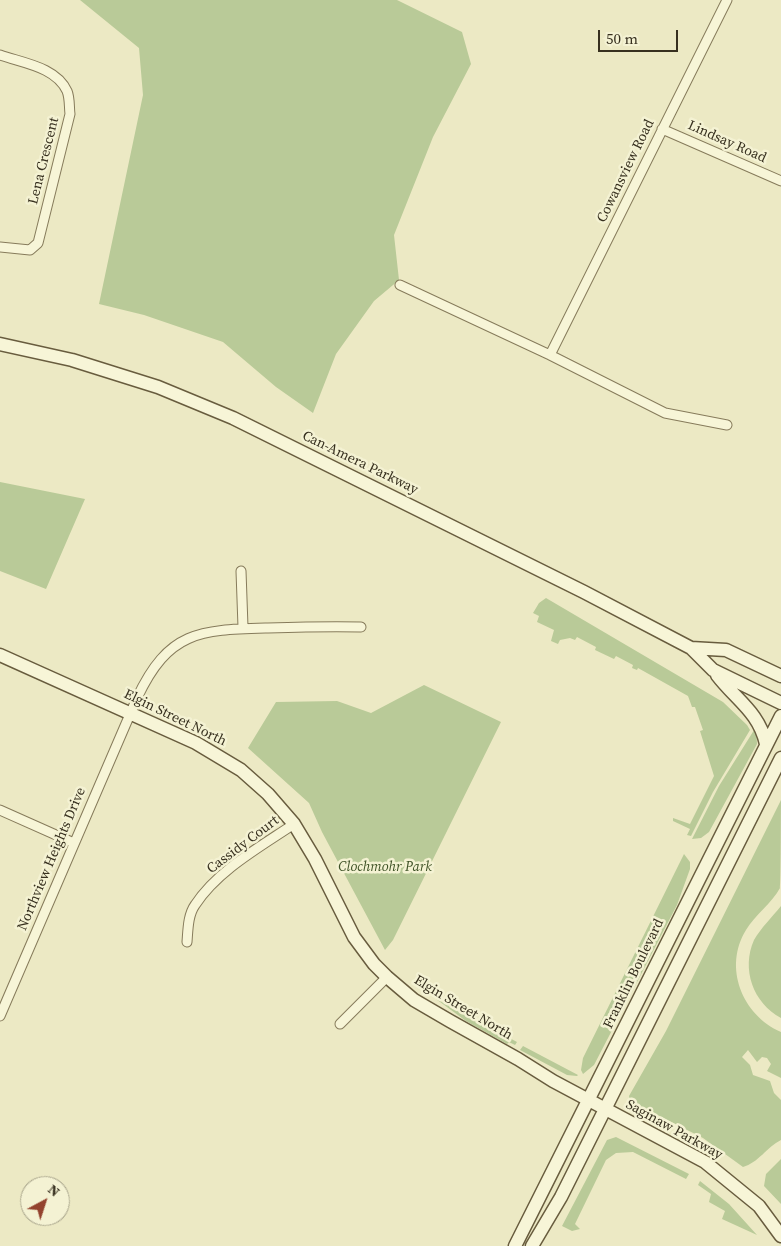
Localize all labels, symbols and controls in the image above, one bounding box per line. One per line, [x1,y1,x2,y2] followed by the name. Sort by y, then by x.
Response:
[601,20,681,52] scale bar
[606,28,638,49] text: 50 m
[25,116,63,206] street label: Lena Crescent
[594,117,658,225] street label: Cowansview Road
[685,117,769,167] street label: Lindsay Road
[299,428,421,498] street label: Can-Amera Parkway
[121,686,229,750] street label: Elgin Street North
[14,785,90,933] street label: Northview Heights Drive
[204,812,282,878] street label: Cassidy Court
[338,859,432,875] park label: Clochmohr Park
[600,916,668,1032] street label: Franklin Boulevard
[411,972,515,1044] street label: Elgin Street North
[623,1096,725,1164] street label: Saginaw Parkway
[20,1176,70,1226] north arrow
[44,1179,64,1201] text: N

